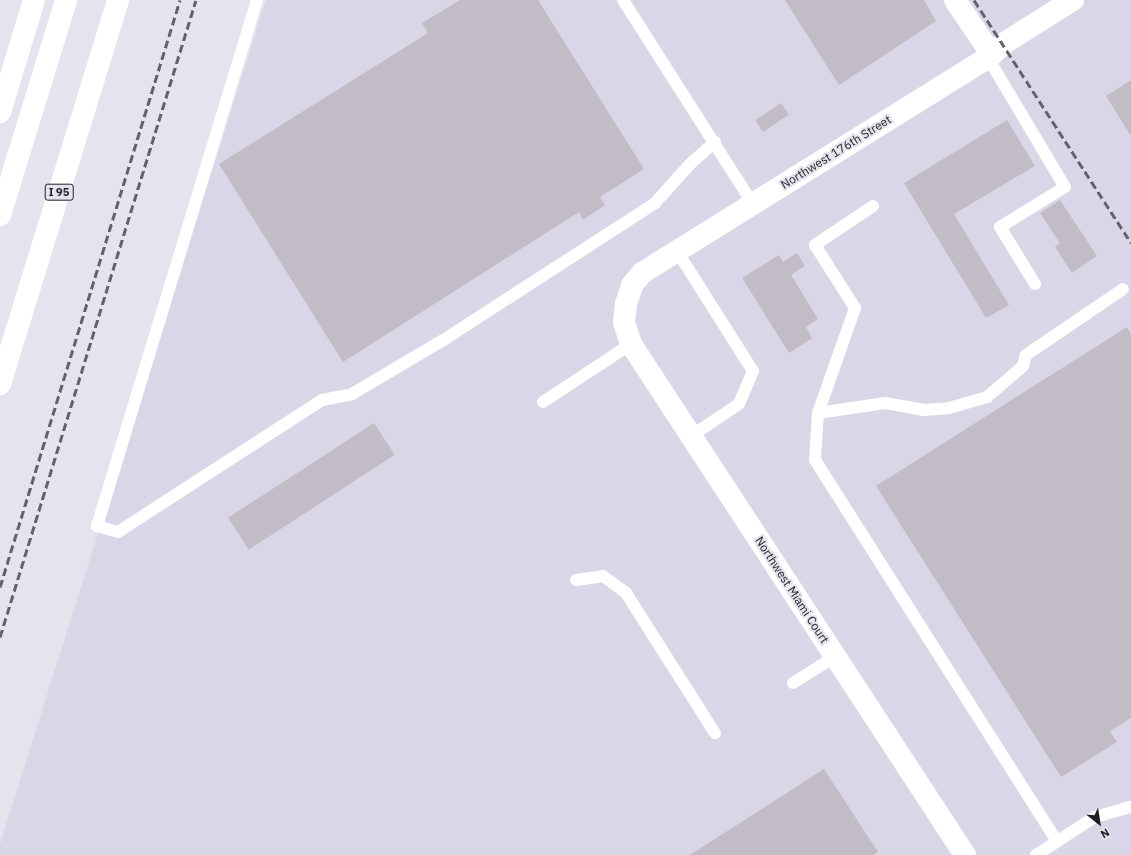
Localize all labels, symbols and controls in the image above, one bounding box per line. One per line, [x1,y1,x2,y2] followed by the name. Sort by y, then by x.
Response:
[778,112,894,192] street label: Northwest 176th Street
[44,183,74,201] road number: I 95
[752,534,832,646] street label: Northwest Miami Court
[1079,803,1119,843] north arrow
[1098,825,1112,841] text: N

